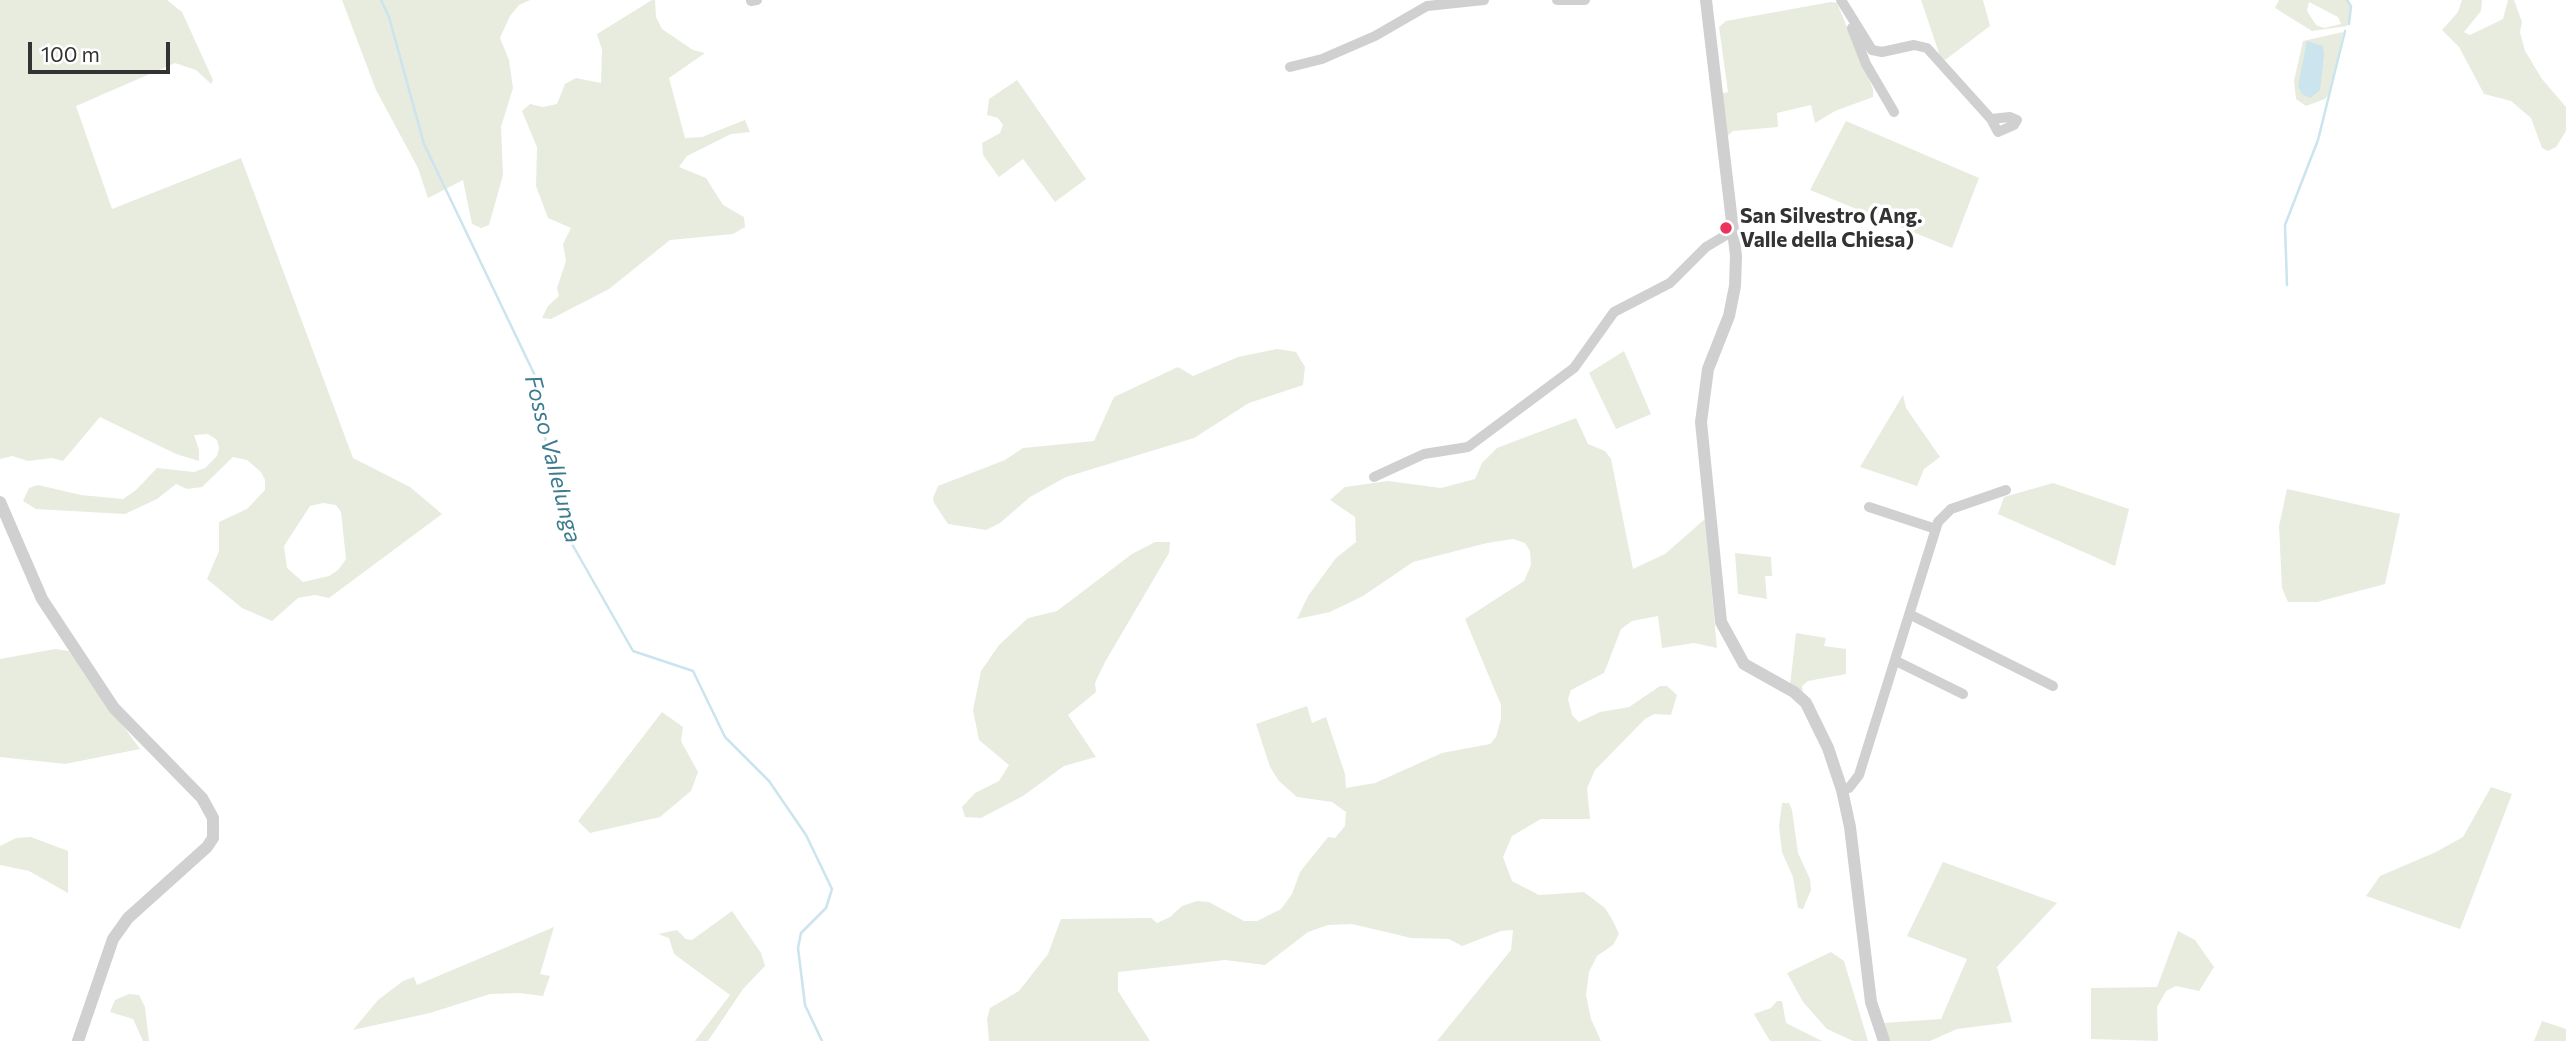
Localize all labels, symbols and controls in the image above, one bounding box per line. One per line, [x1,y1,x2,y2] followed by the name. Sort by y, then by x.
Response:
[32,28,173,72] scale bar
[41,41,100,66] text: 100 m
[1740,203,1922,253] place label: San Silvestro (Ang. Valle della Chiesa)
[1718,220,1734,236] marker: San Silvestro (Ang. Valle della Chiesa)
[519,372,587,546] water label: Fosso Vallelunga

